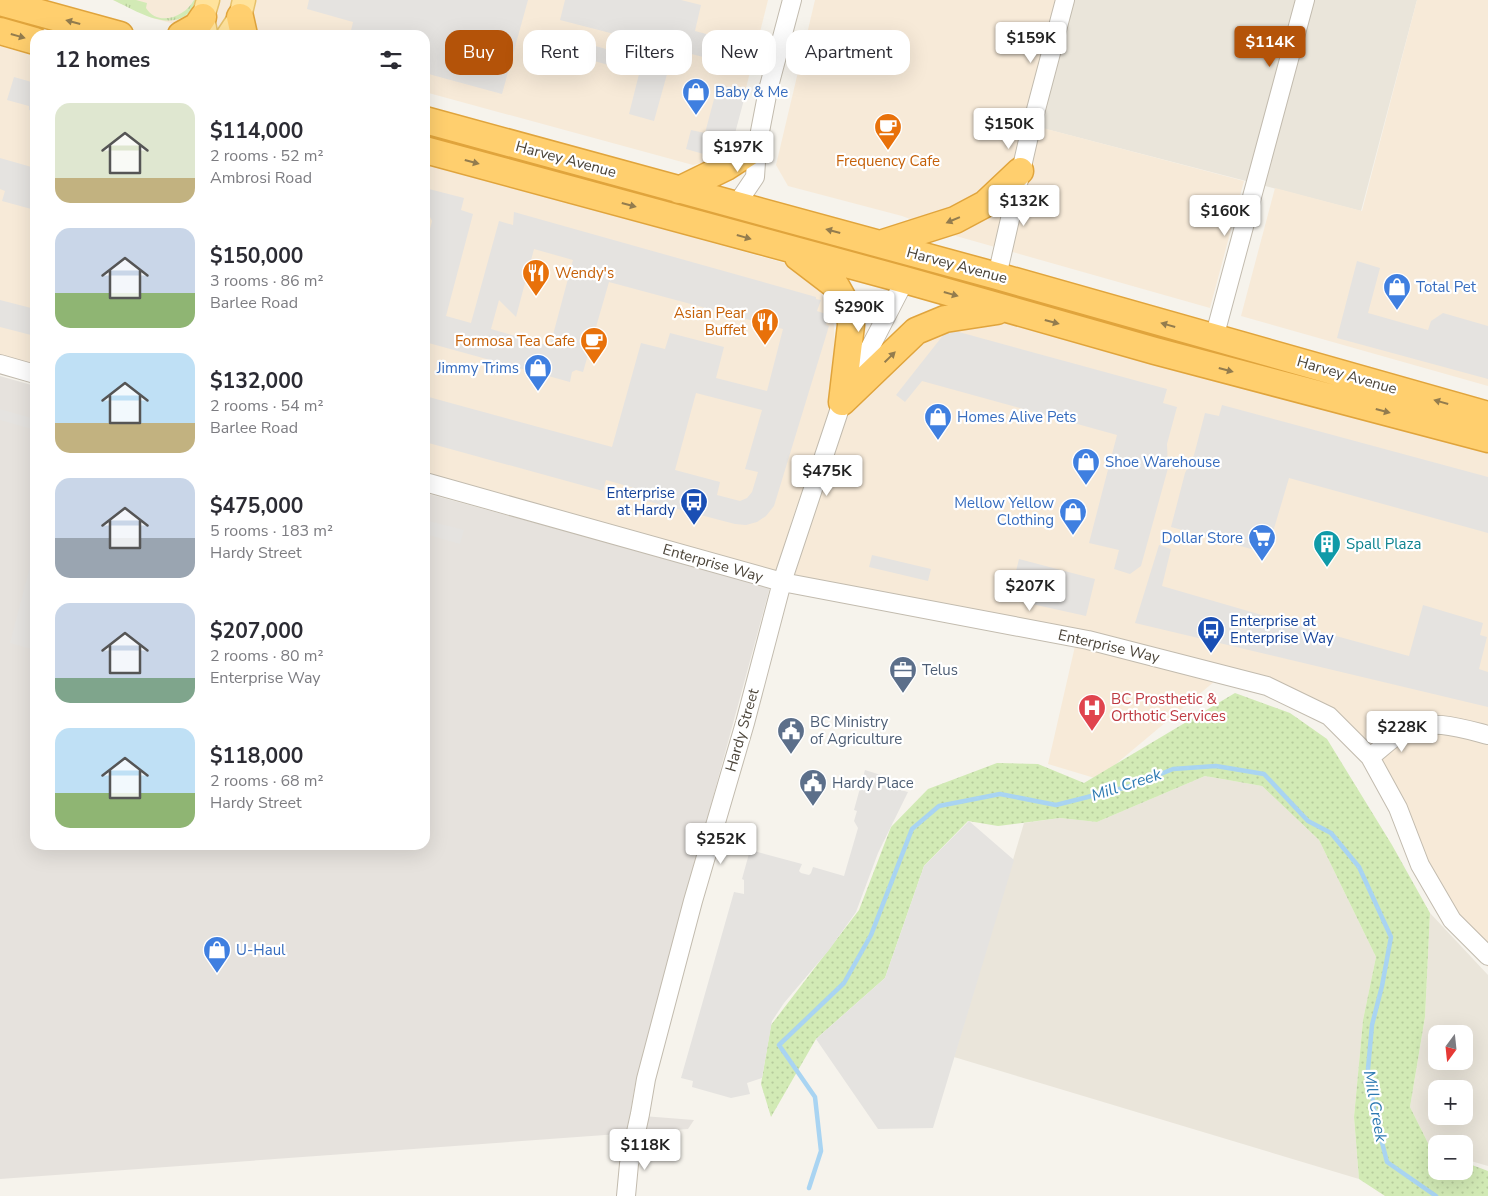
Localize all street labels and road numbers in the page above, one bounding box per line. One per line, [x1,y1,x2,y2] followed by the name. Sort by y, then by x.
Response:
[514,136,618,182] street label: Harvey Avenue
[905,242,1009,288] street label: Harvey Avenue
[1295,351,1399,399] street label: Harvey Avenue
[660,539,766,587] street label: Enterprise Way
[1056,625,1162,667] street label: Enterprise Way
[721,685,764,774] street label: Hardy Street

